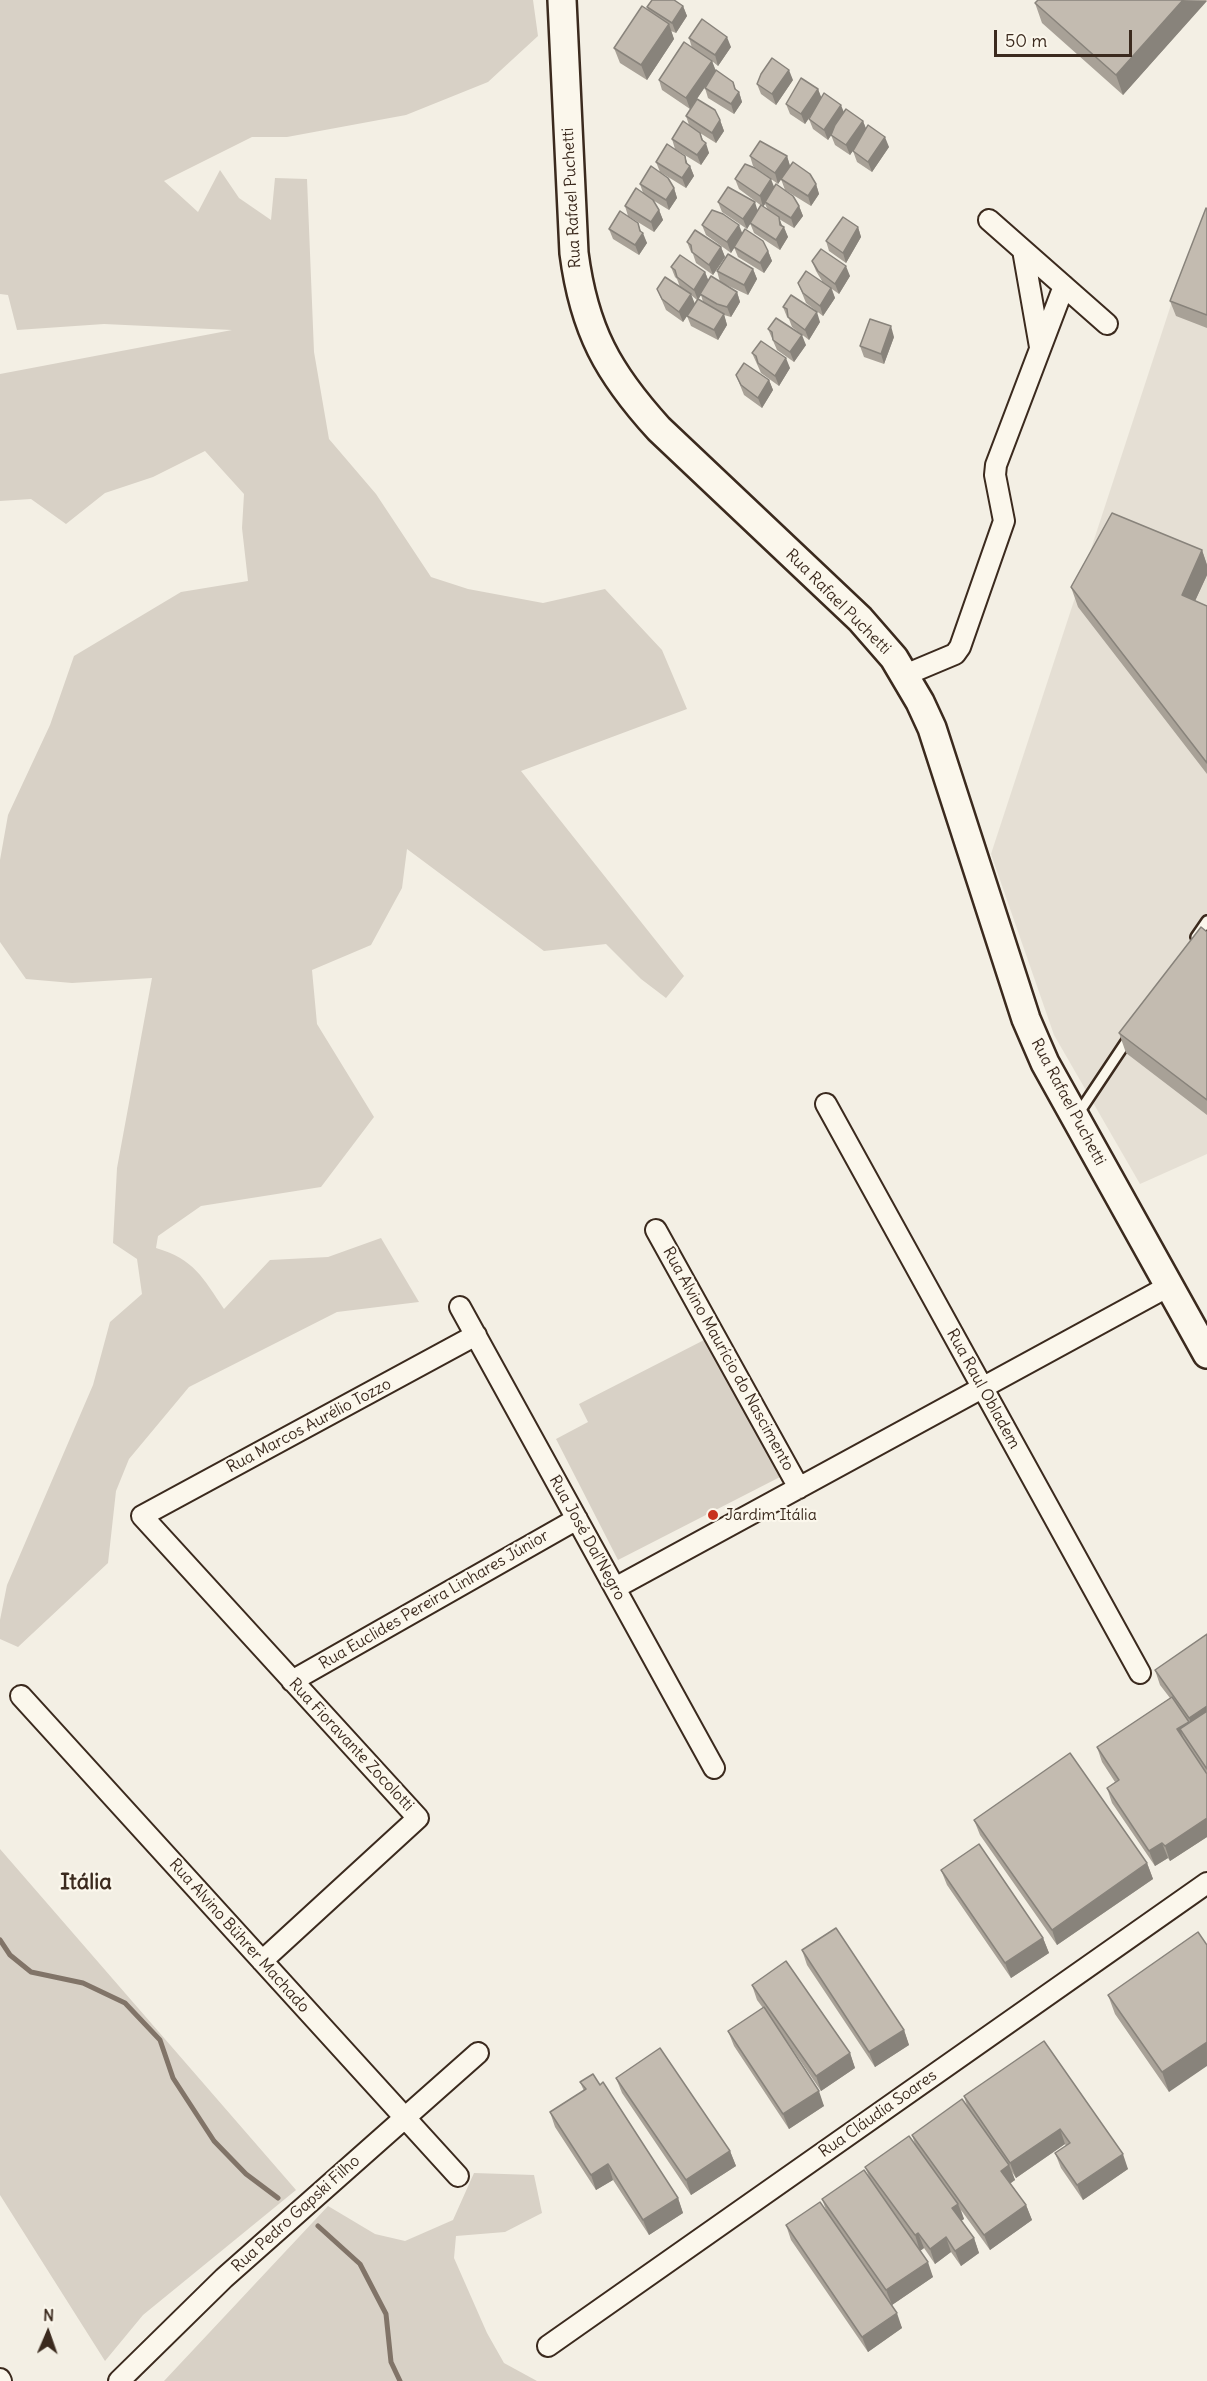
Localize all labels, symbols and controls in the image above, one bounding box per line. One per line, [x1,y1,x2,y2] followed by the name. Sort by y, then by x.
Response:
[997,18,1135,56] scale bar
[1005,29,1047,52] text: 50 m
[559,127,585,269] street label: Rua Rafael Puchetti
[781,545,895,659] street label: Rua Rafael Puchetti
[1026,1035,1110,1169] street label: Rua Rafael Puchetti
[658,1244,798,1474] street label: Rua Alvino Maurício do Nascimento
[942,1326,1024,1452] street label: Rua Raul Obladem
[224,1374,394,1478] street label: Rua Marcos Aurélio Tozzo
[545,1472,629,1604] street label: Rua José Dal'Negro
[725,1505,817,1525] place label: Jardim Itália
[706,1508,720,1522] marker: Jardim Itália
[316,1526,552,1674] street label: Rua Euclides Pereira Linhares Júnior
[284,1675,418,1815] street label: Rua Fioravante Zocolotti
[165,1855,313,2017] street label: Rua Alvino Bührer Machado
[60,1870,112,1896] district label: Itália
[815,2066,941,2162] street label: Rua Cláudia Soares
[228,2151,364,2277] street label: Rua Pedro Gapski Filho
[18,2303,78,2363] north arrow
[43,2305,55,2325] text: N

